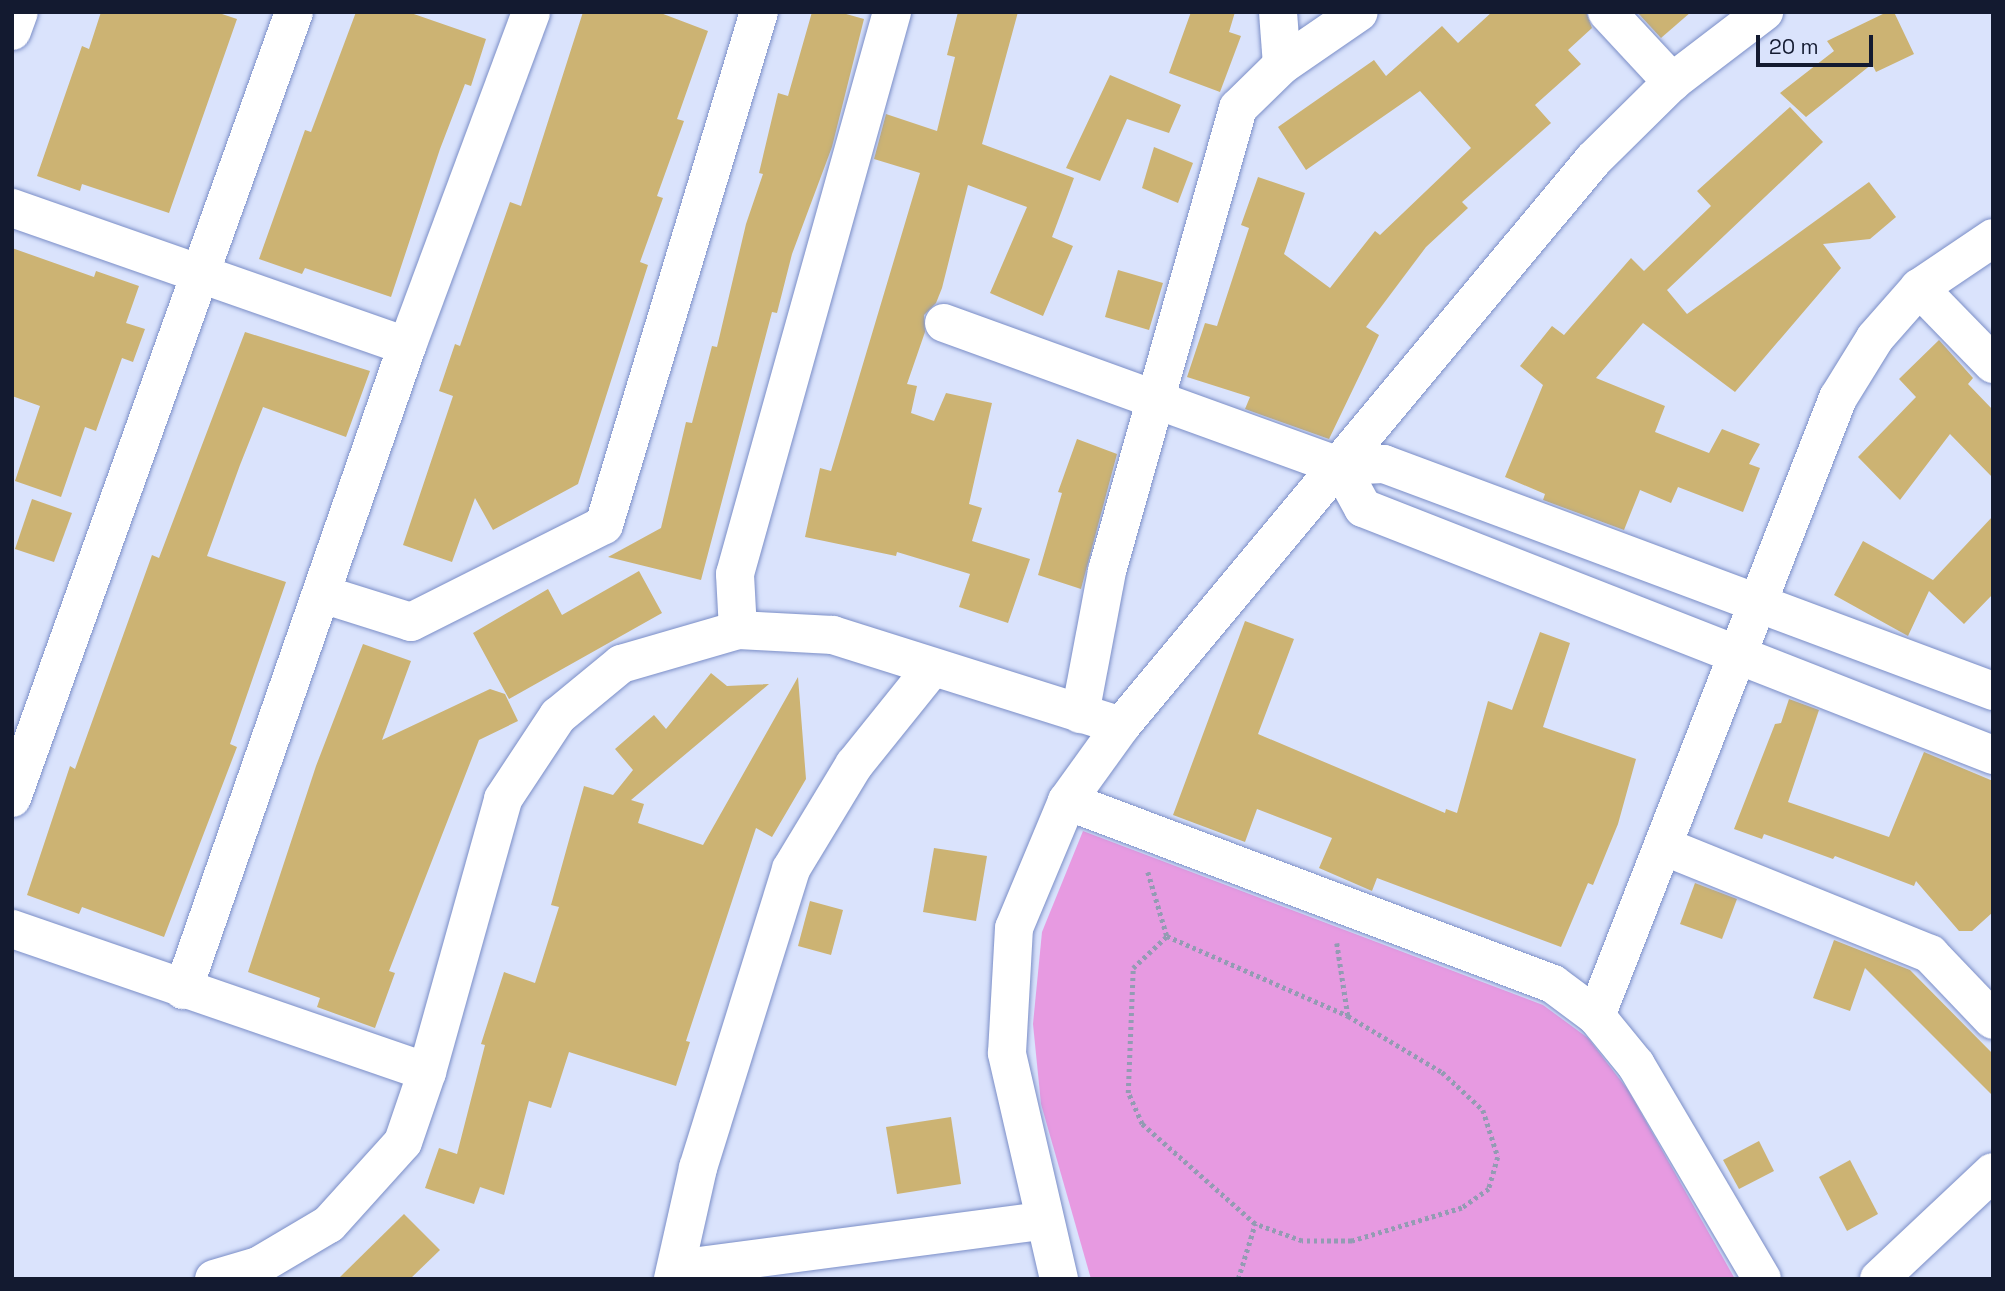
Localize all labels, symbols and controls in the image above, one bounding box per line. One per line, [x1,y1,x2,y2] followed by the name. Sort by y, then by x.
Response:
[1760,21,1877,65] scale bar
[1769,33,1819,60] text: 20 m

